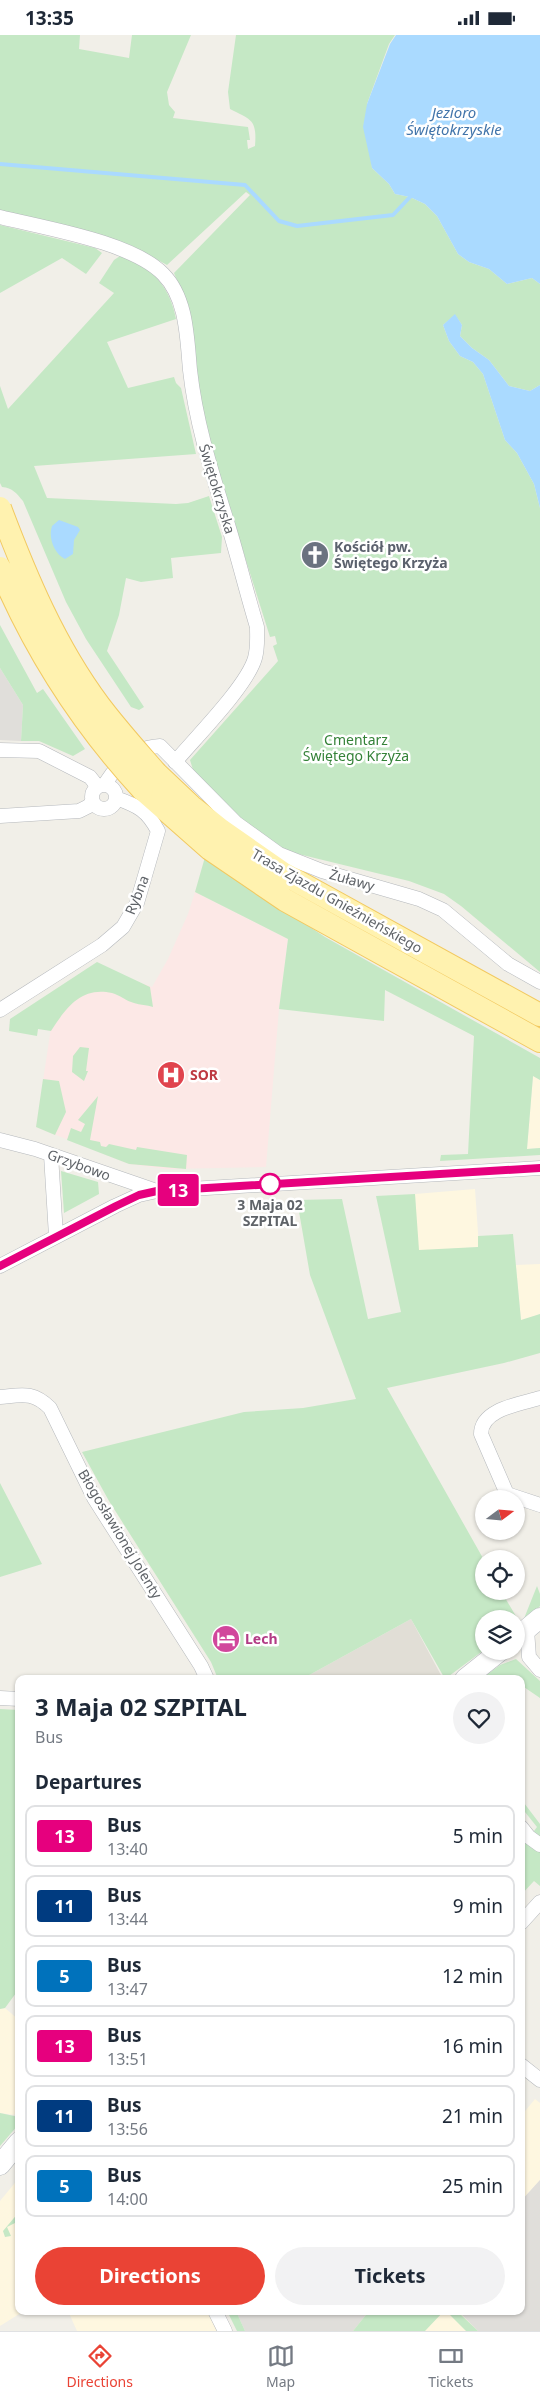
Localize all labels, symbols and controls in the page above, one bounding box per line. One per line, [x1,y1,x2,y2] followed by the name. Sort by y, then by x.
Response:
[25,5,74,31] text: 13:35
[406,102,502,139] water label: Jezioro Świętokrzyskie
[195,442,240,536] street label: Świętokrzyska
[334,537,448,572] place label: Kościół pw. Świętego Krzyża
[300,540,330,570] church icon: Kościół pw. Świętego Krzyża
[303,730,409,765] park label: Cmentarz Świętego Krzyża
[249,844,426,957] street label: Trasa Zjazdu Gnieźnieńskiego
[327,864,378,895] street label: Żuławy
[120,872,153,917] street label: Rybna
[156,1060,186,1090] hospital icon: SOR
[190,1065,219,1084] place label: SOR
[45,1144,113,1185] street label: Grzybowo
[259,1173,281,1195] marker: 3 Maja 02 SZPITAL
[156,1174,200,1206] line badge: 13
[168,1178,188,1202] text: 13
[237,1195,303,1230] place label: 3 Maja 02 SZPITAL
[74,1465,167,1603] street label: Błogosławionej Jolenty
[475,1490,525,1540] north arrow
[475,1490,525,1660] map controls
[475,1550,525,1600] button: locate
[475,1610,525,1660] button: layers
[211,1624,241,1654] hotel icon: Lech
[245,1629,278,1648] place label: Lech
[35,1690,247,1723] text: 3 Maja 02 SZPITAL
[453,1692,505,1744] button: heart
[35,1726,63,1748] text: Bus
[35,1769,142,1795] text: Departures
[107,1812,142,1838] text: Bus
[453,1823,503,1849] text: 5 min
[54,1824,75,1848] text: 13
[107,1838,148,1860] text: 13:40
[107,1882,142,1908] text: Bus
[453,1893,503,1919] text: 9 min
[54,1894,75,1918] text: 11
[107,1908,148,1930] text: 13:44
[107,1952,142,1978] text: Bus
[442,1963,503,1989] text: 12 min
[59,1964,70,1988] text: 5
[107,1978,148,2000] text: 13:47
[107,2022,142,2048] text: Bus
[442,2033,503,2059] text: 16 min
[54,2034,75,2058] text: 13
[107,2048,148,2070] text: 13:51
[107,2092,142,2118] text: Bus
[442,2103,503,2129] text: 21 min
[54,2104,75,2128] text: 11
[107,2118,148,2140] text: 13:56
[107,2162,142,2188] text: Bus
[442,2173,503,2199] text: 25 min
[59,2174,70,2198] text: 5
[107,2188,148,2210] text: 14:00
[35,2247,265,2305] button: Directions
[275,2247,505,2305] button: Tickets
[67,2342,133,2391] tab: Directions
[266,2342,295,2391] tab: Map
[428,2342,473,2391] tab: Tickets

